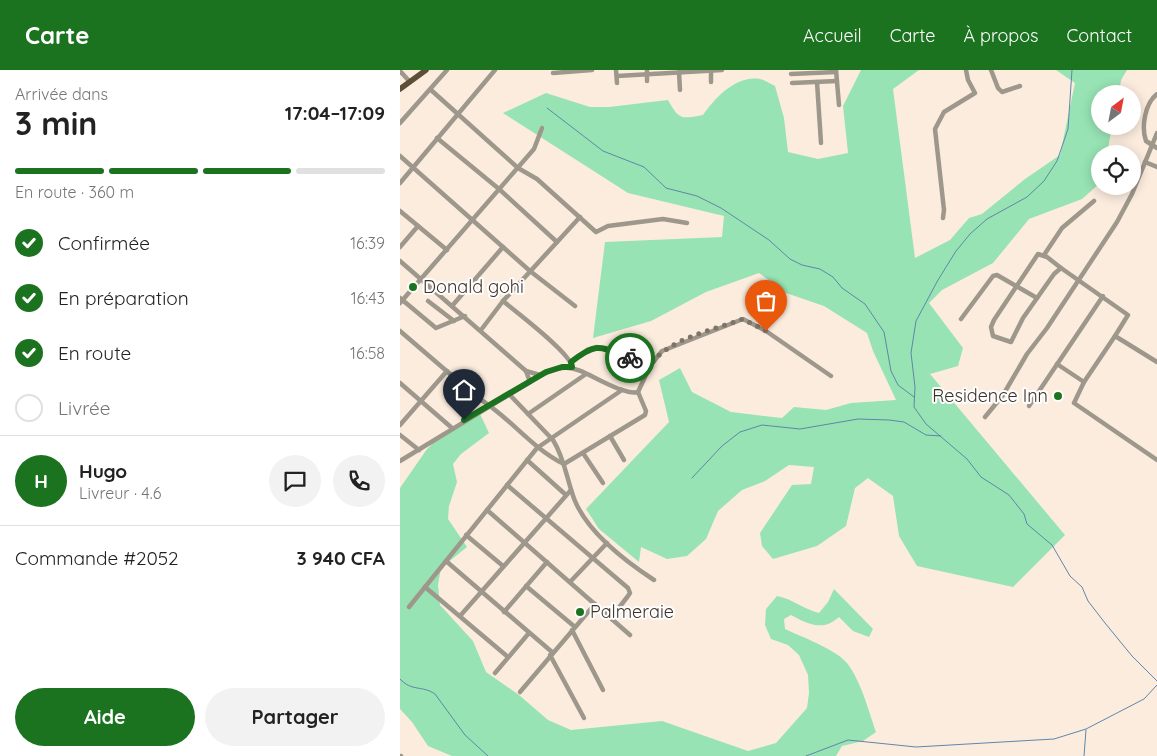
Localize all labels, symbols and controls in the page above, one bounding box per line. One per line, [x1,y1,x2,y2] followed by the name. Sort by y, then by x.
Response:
[25,20,89,50] text: Carte
[803,24,862,47] text: Accueil
[890,24,935,47] text: Carte
[963,24,1039,47] text: À propos
[1067,24,1132,47] text: Contact
[15,84,108,104] text: Arrivée dans
[1091,85,1141,135] north arrow
[1091,85,1141,195] map controls
[285,101,385,125] text: 17:04–17:09
[15,103,97,143] text: 3 min
[1091,145,1141,195] button: locate
[15,182,134,202] text: En route · 360 m
[15,229,43,257] icon: check
[58,231,150,255] text: Confirmée
[350,233,385,253] text: 16:39
[423,275,524,298] place label: Donald gohi
[745,280,787,331] pin
[407,281,419,293] marker: Donald gohi
[15,284,43,312] icon: check
[58,286,189,310] text: En préparation
[752,287,780,315] icon: bag
[351,288,385,308] text: 16:43
[605,333,655,383] courier
[15,339,43,367] icon: check
[58,341,131,365] text: En route
[350,343,385,363] text: 16:58
[616,344,644,372] icon: bike
[443,369,485,420] pin
[450,376,478,404] icon: home
[932,384,1048,407] place label: Residence Inn
[1052,390,1064,402] marker: Residence Inn
[58,396,111,420] text: Livrée
[269,455,321,507] button: chat
[333,455,385,507] button: phone
[79,459,127,483] text: Hugo
[34,469,48,493] text: H
[79,483,161,503] text: Livreur · 4.6
[15,546,179,570] text: Commande #2052
[296,546,385,570] text: 3 940 CFA
[590,600,674,623] place label: Palmeraie
[574,606,586,618] marker: Palmeraie
[15,688,195,746] button: Aide
[205,688,385,746] button: Partager

